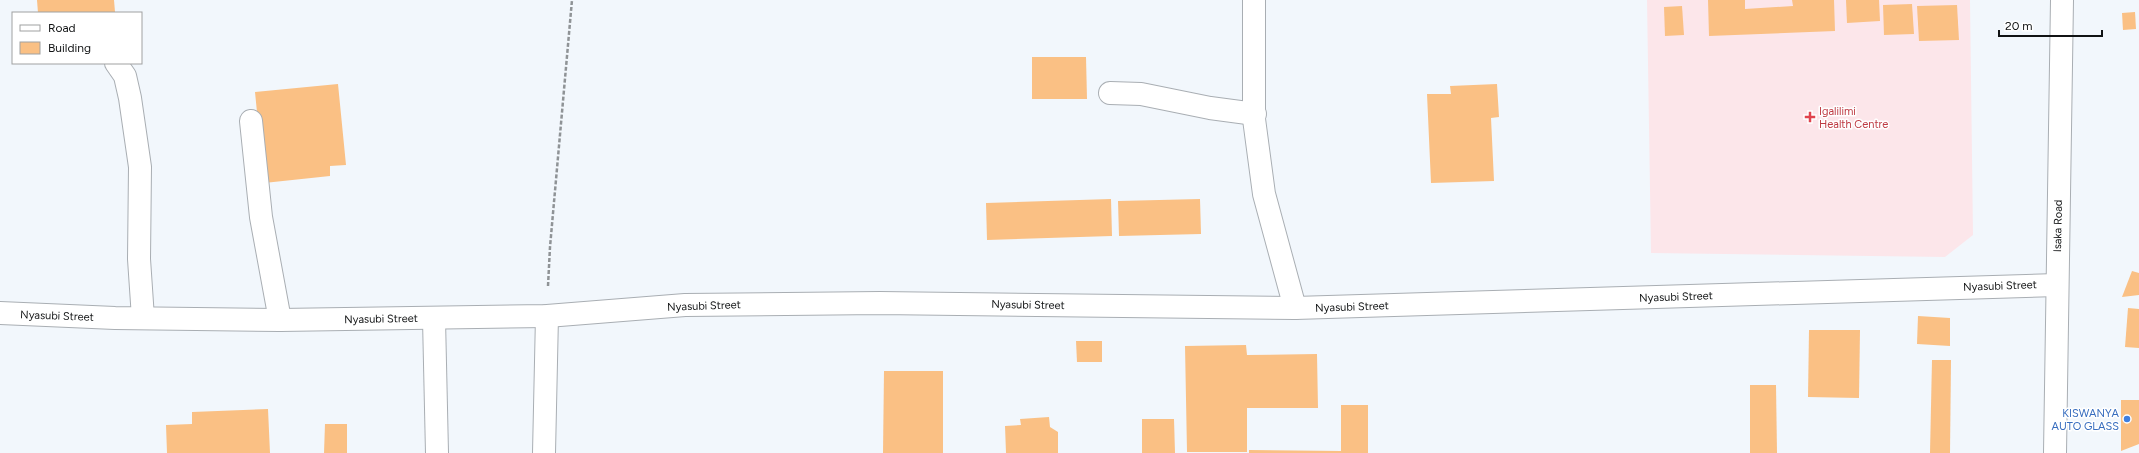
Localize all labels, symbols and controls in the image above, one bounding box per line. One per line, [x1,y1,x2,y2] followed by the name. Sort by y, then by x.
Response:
[12,12,142,64] legend
[1999,12,2102,38] scale bar
[2005,19,2033,33] text: 20 m
[48,21,76,35] text: Road
[48,41,91,55] text: Building
[1819,105,1888,131] place label: Igalilimi Health Centre
[1804,111,1816,123] marker: Igalilimi Health Centre
[2051,200,2065,252] street label: Isaka Road
[1963,278,2037,294] street label: Nyasubi Street
[1639,289,1713,305] street label: Nyasubi Street
[667,298,741,314] street label: Nyasubi Street
[991,298,1065,312] street label: Nyasubi Street
[1315,299,1389,315] street label: Nyasubi Street
[20,308,94,324] street label: Nyasubi Street
[344,312,418,326] street label: Nyasubi Street
[2052,407,2120,433] place label: KISWANYA AUTO GLASS
[2122,414,2132,424] marker: KISWANYA AUTO GLASS

